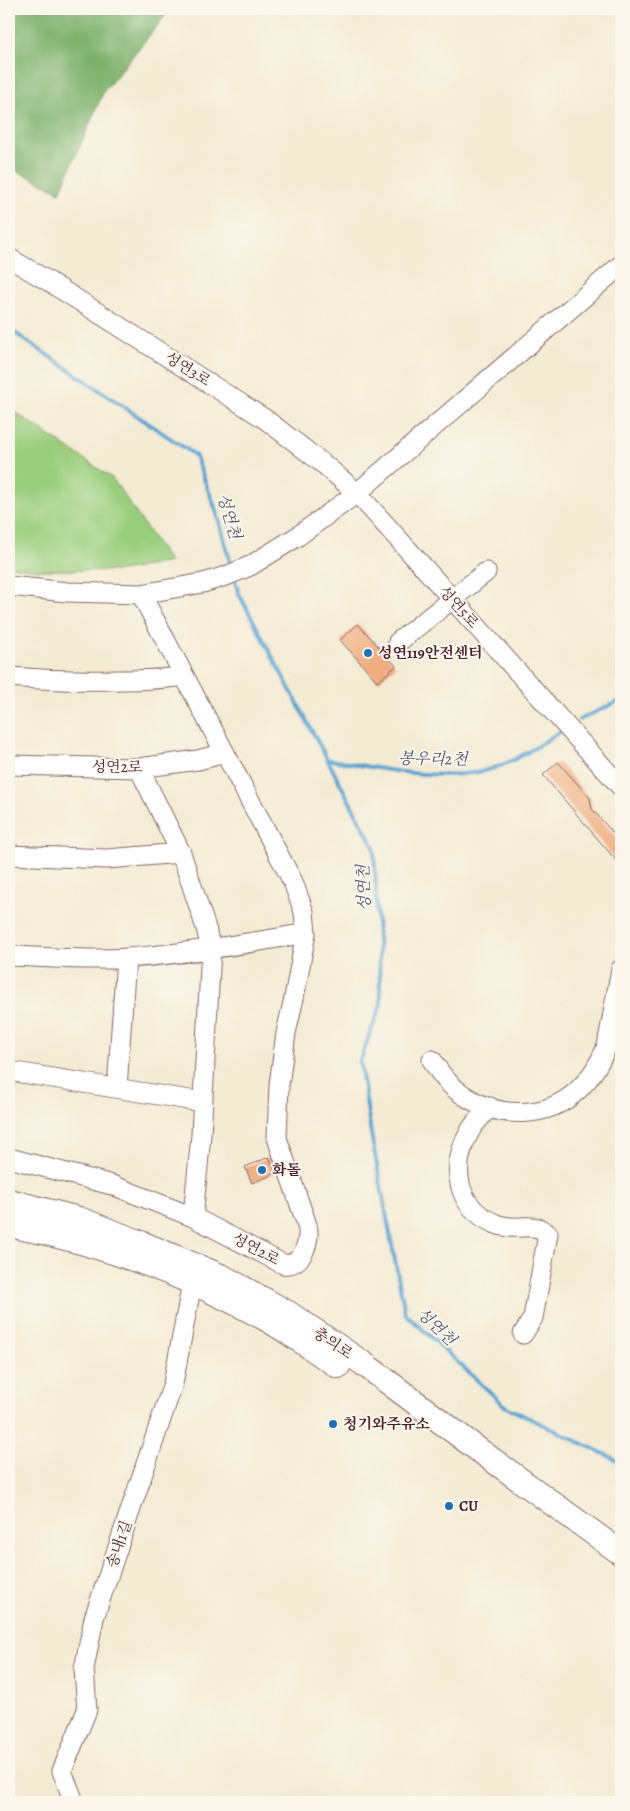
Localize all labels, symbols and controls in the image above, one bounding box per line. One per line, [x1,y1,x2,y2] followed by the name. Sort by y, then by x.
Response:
[162,347,215,391] street label: 성연3로
[212,491,247,543] water label: 성연천
[435,582,483,633] street label: 성연5로
[378,643,483,663] place label: 성연119안전센터
[362,647,374,659] marker: 성연119안전센터
[398,747,469,771] water label: 봉우리2천
[92,757,143,777] street label: 성연2로
[352,863,376,912] water label: 성연천
[272,1160,301,1180] place label: 화돌
[256,1164,268,1176] marker: 화돌
[229,1228,283,1270] street label: 성연2로
[412,1303,462,1352] water label: 성연천
[309,1323,357,1364] street label: 충의로
[343,1414,430,1434] place label: 청기와주유소
[327,1418,339,1430] marker: 청기와주유소
[459,1496,478,1516] place label: CU
[443,1500,455,1512] marker: CU
[102,1518,136,1570] street label: 송내1길

